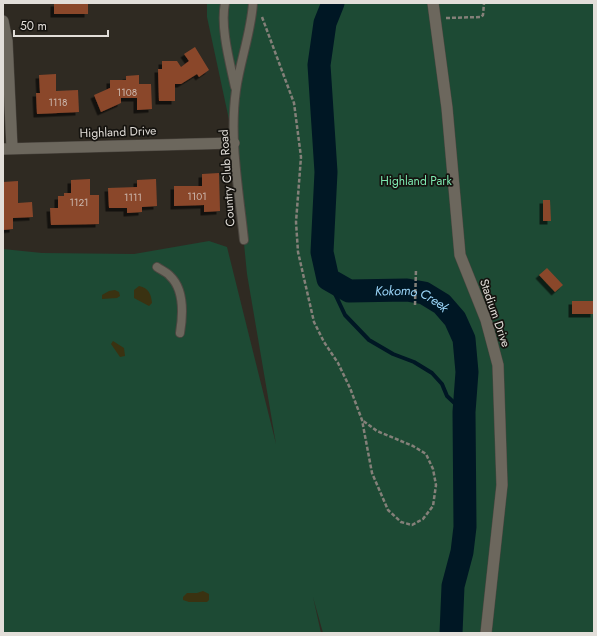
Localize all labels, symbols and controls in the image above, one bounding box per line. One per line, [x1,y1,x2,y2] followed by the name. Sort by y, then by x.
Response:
[14,12,108,38] scale bar
[20,17,47,35] text: 50 m
[117,85,137,100] house number: 1108
[49,95,67,110] house number: 1118
[79,122,157,142] street label: Highland Drive
[215,129,239,227] street label: Country Club Road
[380,172,452,190] park label: Highland Park
[187,189,207,204] house number: 1101
[124,190,142,205] house number: 1111
[69,195,89,210] house number: 1121
[475,276,515,350] street label: Stadium Drive
[375,281,454,317] water label: Kokomo Creek

